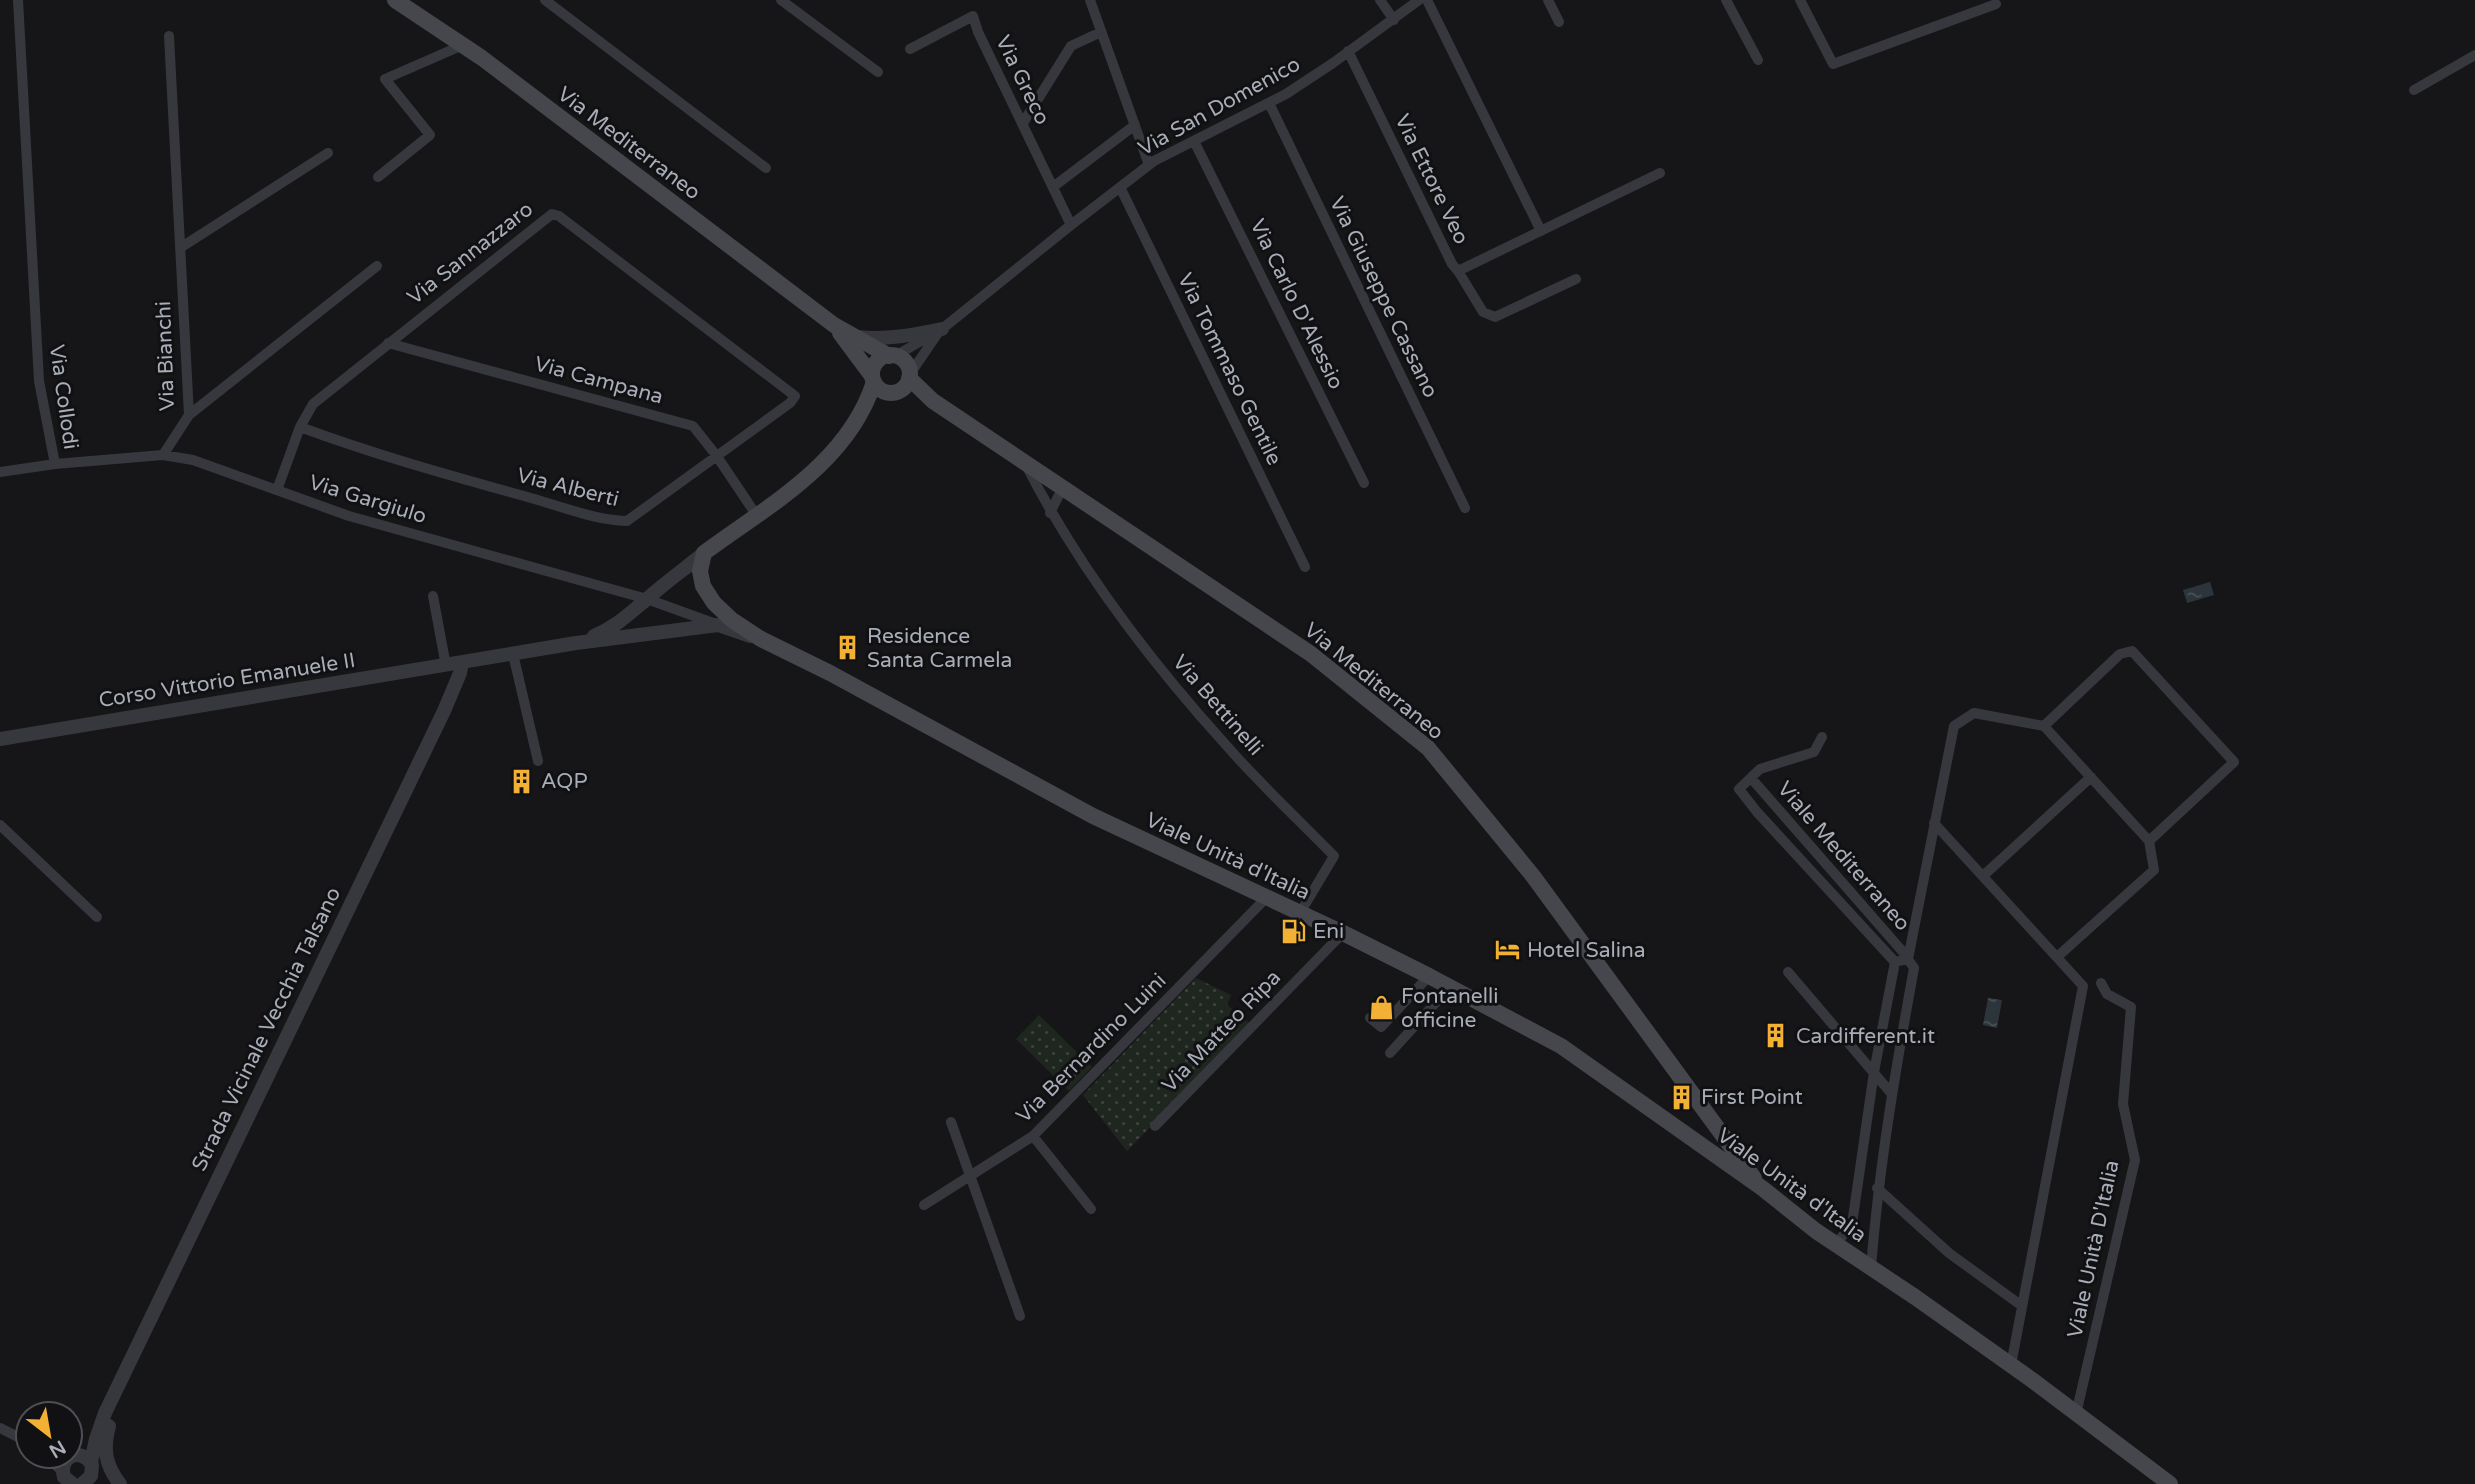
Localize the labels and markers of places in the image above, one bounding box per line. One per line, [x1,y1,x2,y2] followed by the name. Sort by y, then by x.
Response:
[867,624,1012,673] place label: Residence Santa Carmela
[833,634,861,662] building icon: Residence Santa Carmela
[507,767,535,795] building icon: AQP
[541,769,588,794] place label: AQP
[1279,917,1307,945] fuel station icon: Eni
[1313,919,1344,944] place label: Eni
[1493,936,1521,964] hotel icon: Hotel Salina
[1527,938,1645,963] place label: Hotel Salina
[1401,984,1498,1033] place label: Fontanelli officine
[1367,994,1395,1022] shop icon: Fontanelli officine
[1762,1022,1790,1050] building icon: Cardifferent.it
[1796,1024,1935,1049] place label: Cardifferent.it
[1667,1083,1695,1111] building icon: First Point
[1701,1085,1803,1110] place label: First Point

